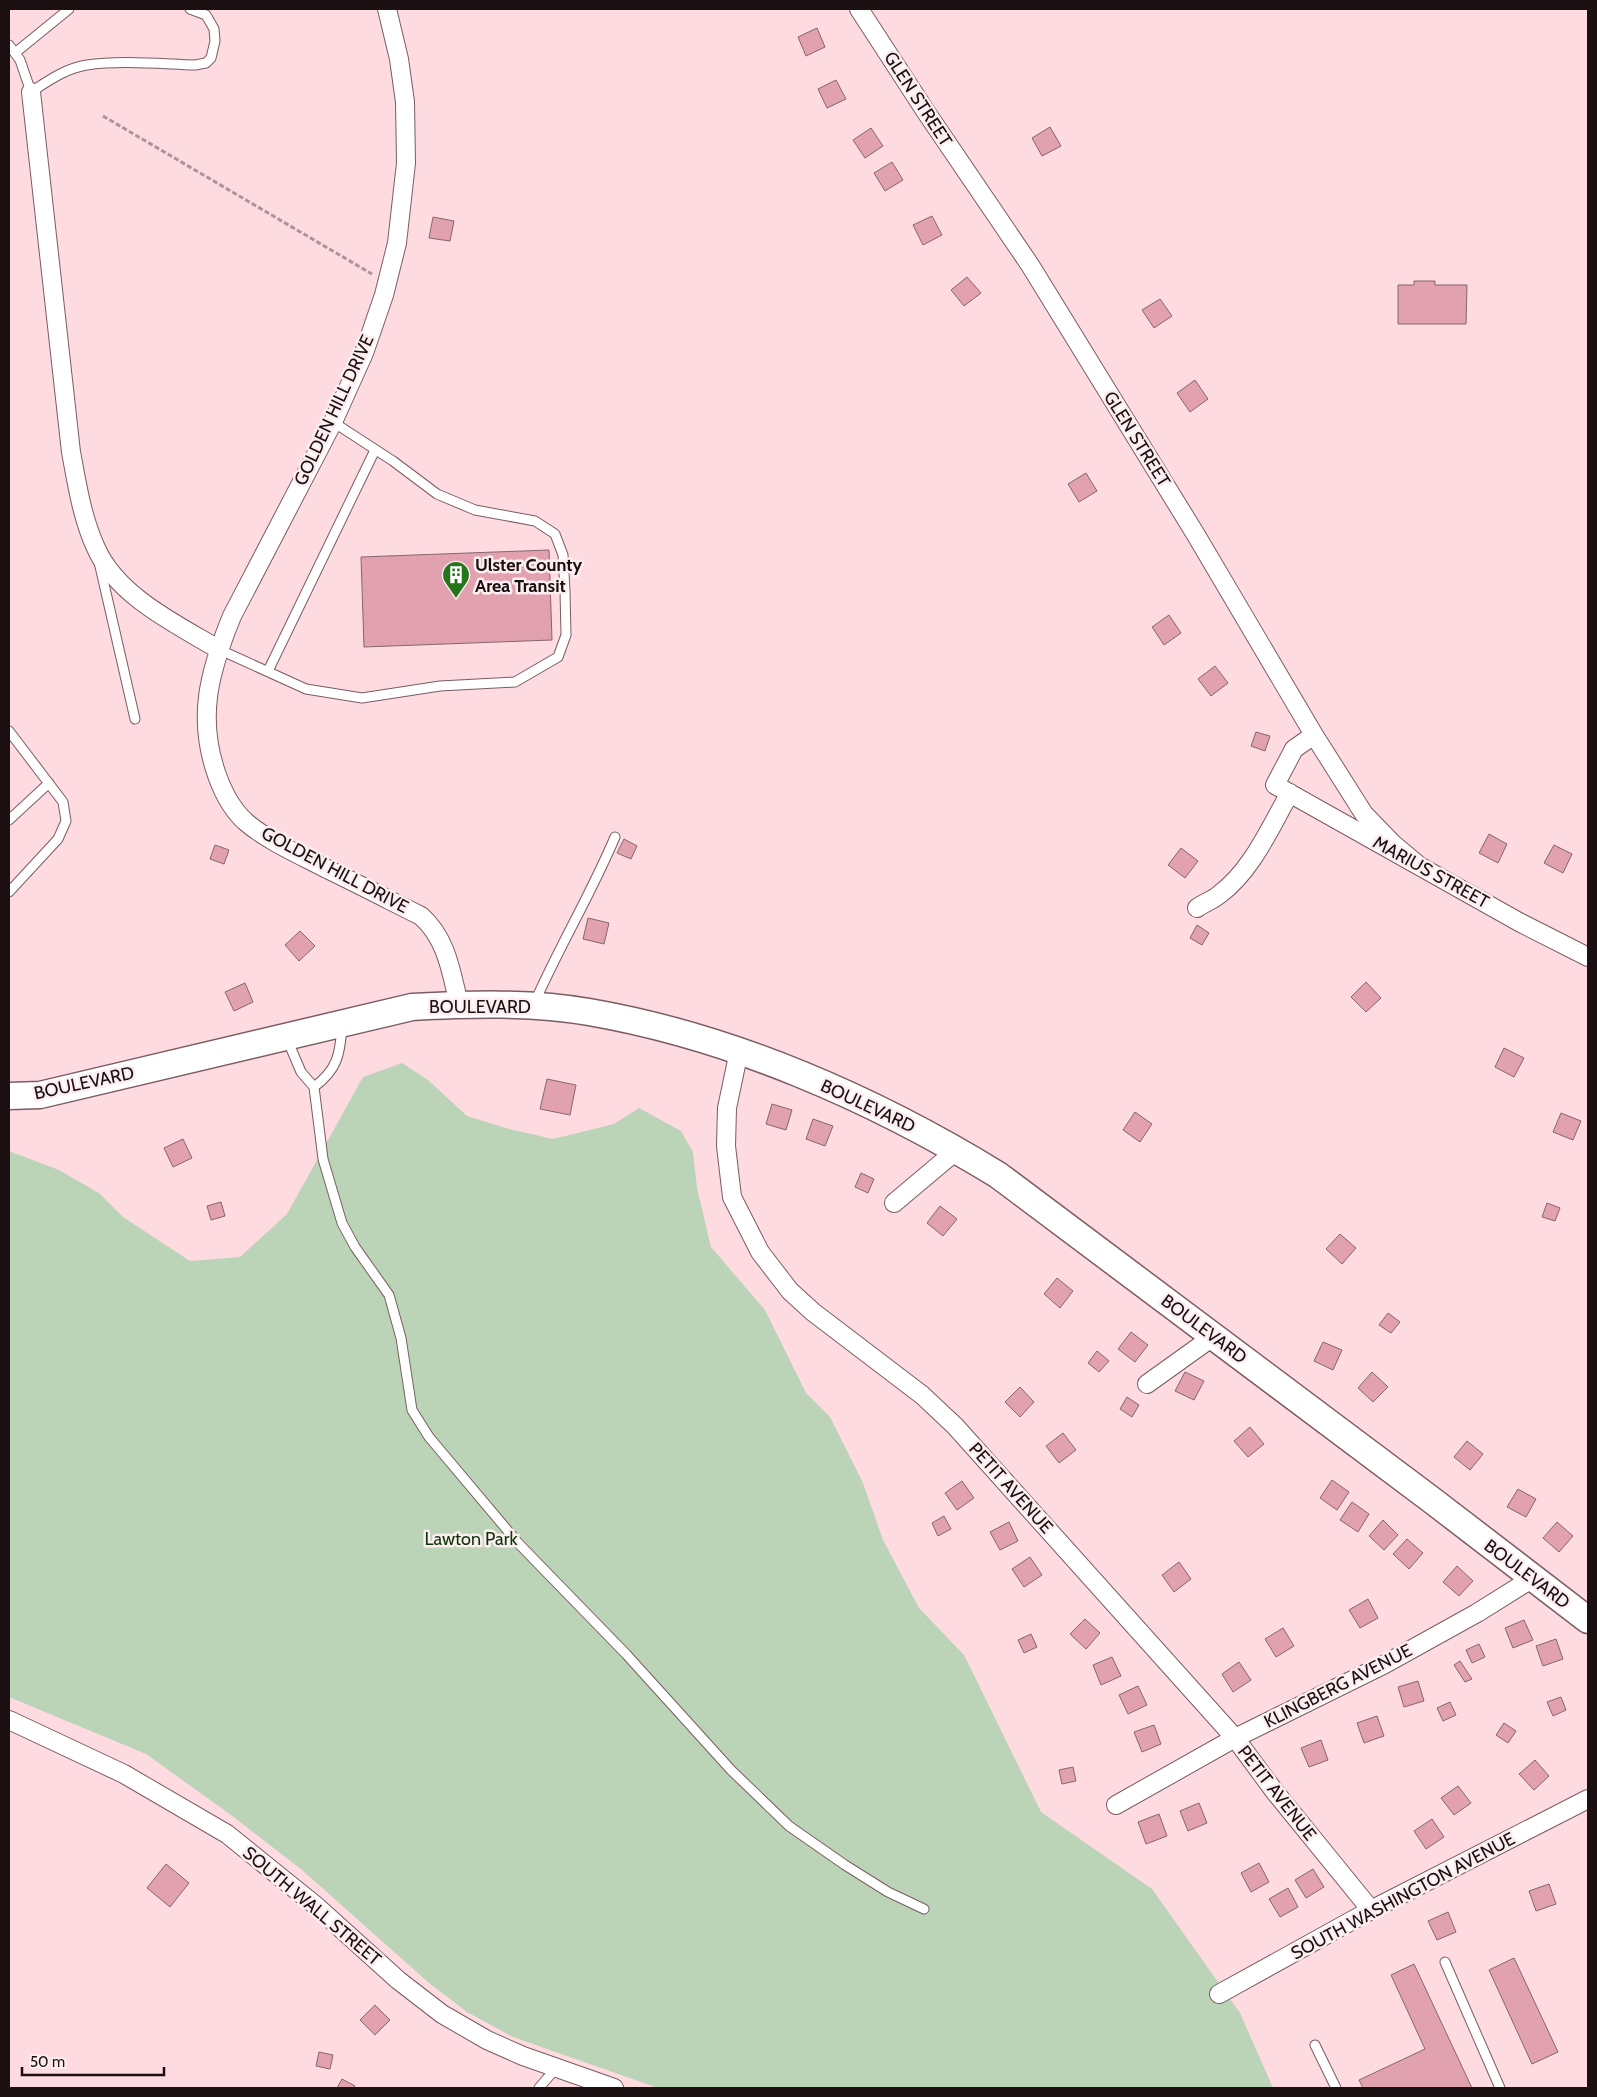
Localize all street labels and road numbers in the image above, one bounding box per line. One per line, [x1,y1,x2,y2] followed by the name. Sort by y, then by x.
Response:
[879,48,957,151] street label: GLEN STREET
[289,331,379,489] street label: GOLDEN HILL DRIVE
[1099,387,1175,491] street label: GLEN STREET
[258,822,412,918] street label: GOLDEN HILL DRIVE
[1369,831,1493,913] street label: MARIUS STREET
[429,996,531,1018] street label: BOULEVARD
[32,1062,136,1104] street label: BOULEVARD
[817,1075,919,1137] street label: BOULEVARD
[1157,1290,1251,1368] street label: BOULEVARD
[964,1438,1058,1538] street label: PETIT AVENUE
[1480,1535,1574,1613] street label: BOULEVARD
[1260,1639,1416,1733] street label: KLINGBERG AVENUE
[1233,1741,1321,1845] street label: PETIT AVENUE
[1287,1828,1519,1964] street label: SOUTH WASHINGTON AVENUE
[238,1842,386,1971] street label: SOUTH WALL STREET

